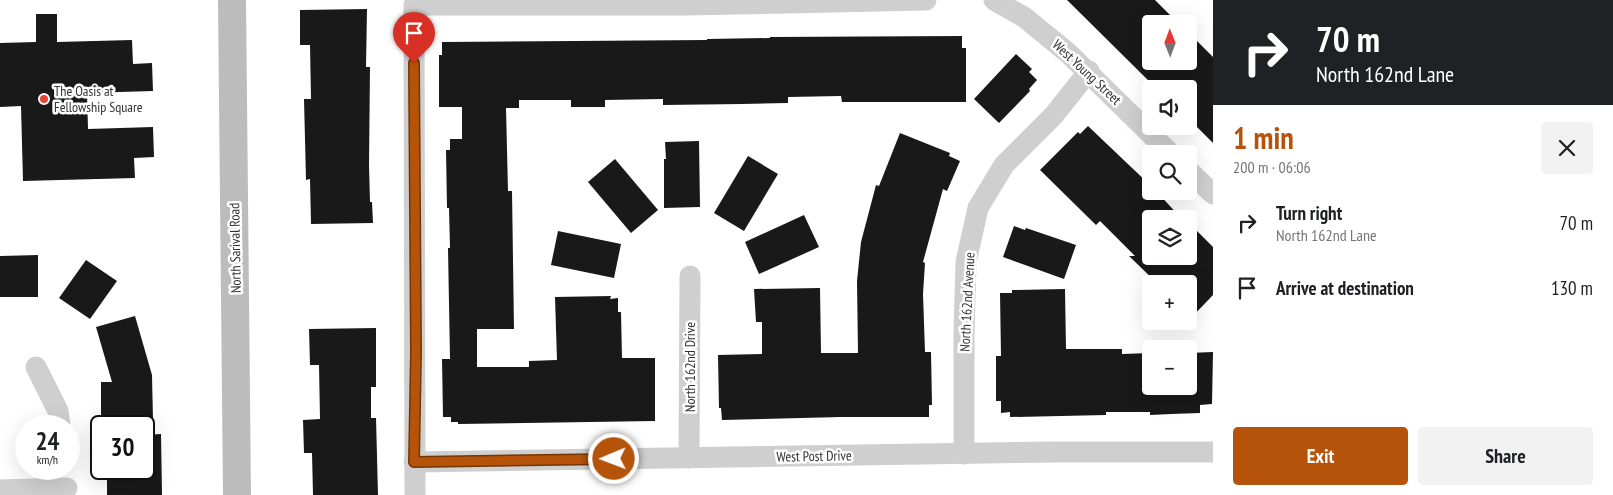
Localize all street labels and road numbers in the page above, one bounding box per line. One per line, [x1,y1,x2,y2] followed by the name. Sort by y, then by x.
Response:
[1049,36,1125,109] street label: West Young Street
[225,203,245,293] street label: North Sarival Road
[955,251,979,352] street label: North 162nd Avenue
[681,322,699,412] street label: North 162nd Drive
[776,446,852,466] street label: West Post Drive

